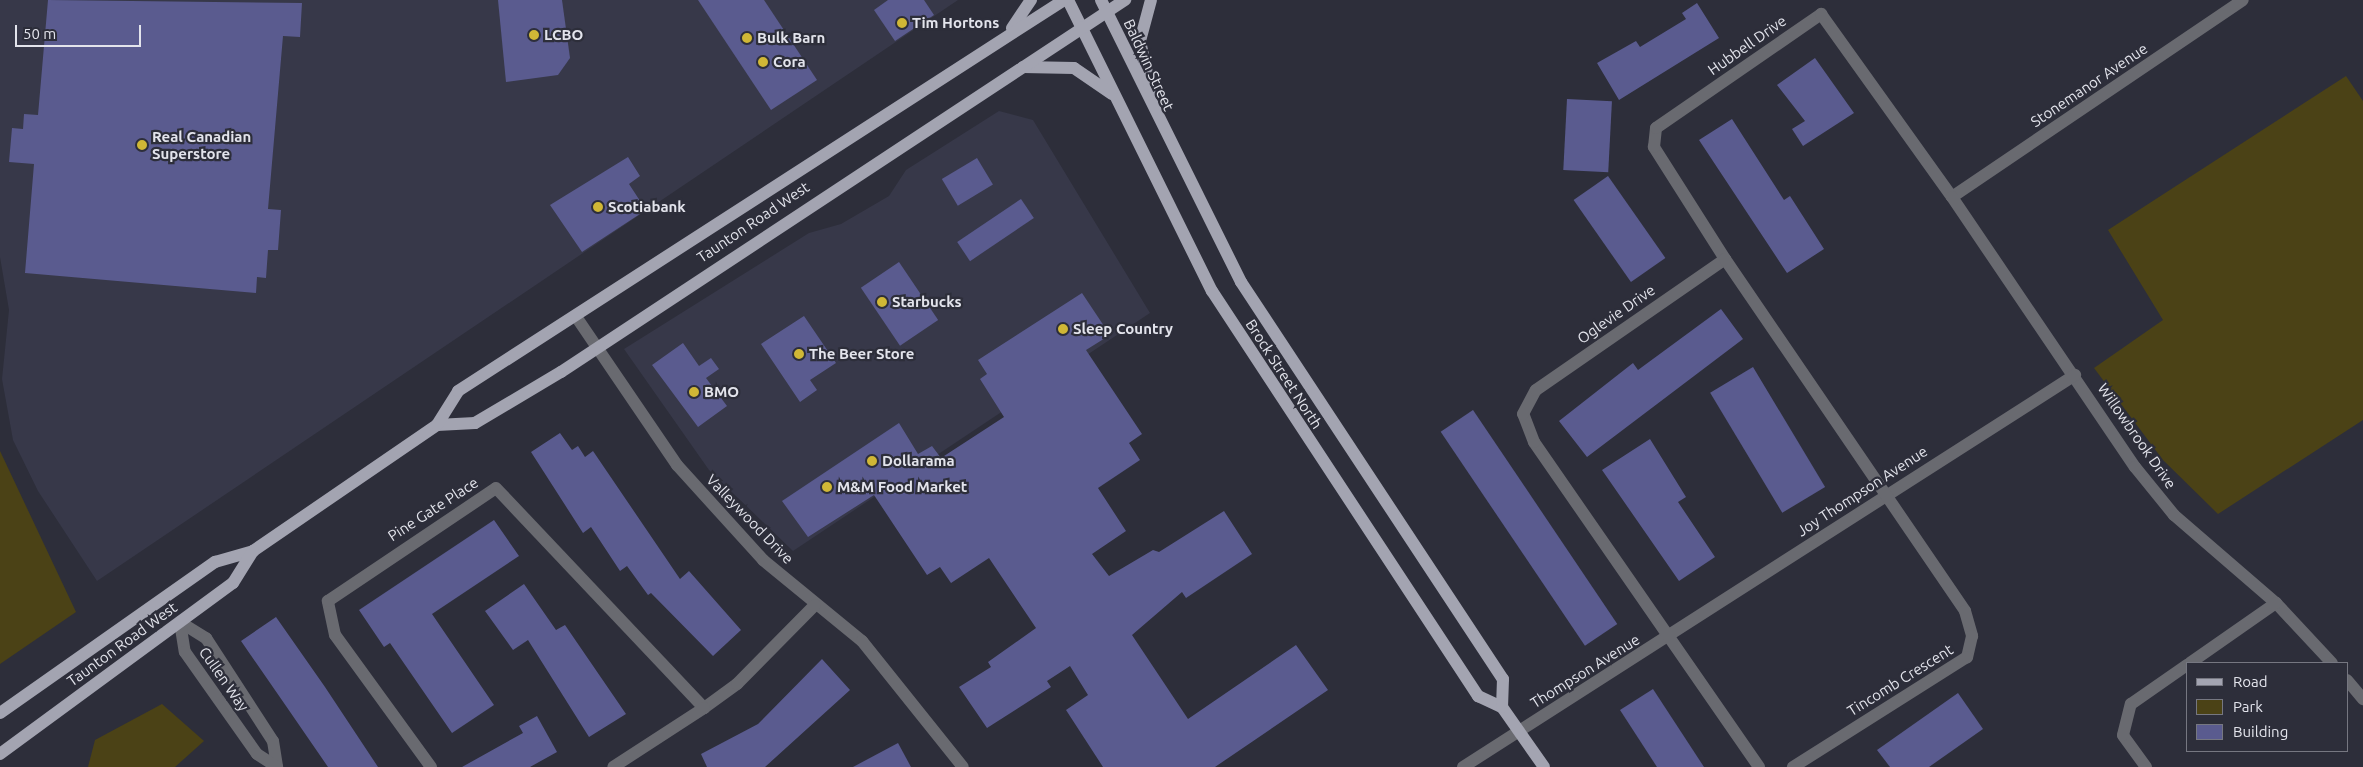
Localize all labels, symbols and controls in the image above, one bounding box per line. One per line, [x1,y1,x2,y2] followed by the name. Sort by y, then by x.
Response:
[1704,11,1790,79] street label: Hubbell Drive
[912,14,999,32] place label: Tim Hortons
[18,15,144,47] scale bar
[1120,16,1178,114] street label: Baldwin Street
[896,17,908,29] marker: Tim Hortons
[23,25,56,42] text: 50 m
[544,26,583,44] place label: LCBO
[528,29,540,41] marker: LCBO
[757,29,825,47] place label: Bulk Barn
[741,32,753,44] marker: Bulk Barn
[2027,39,2151,131] street label: Stonemanor Avenue
[773,53,806,71] place label: Cora
[757,56,769,68] marker: Cora
[152,127,251,162] place label: Real Canadian Superstore
[136,139,148,151] marker: Real Canadian Superstore
[693,178,813,266] street label: Taunton Road West
[608,198,686,216] place label: Scotiabank
[592,201,604,213] marker: Scotiabank
[1574,281,1658,347] street label: Oglevie Drive
[892,293,962,311] place label: Starbucks
[876,296,888,308] marker: Starbucks
[1242,316,1326,432] street label: Brock Street North
[1073,320,1173,338] place label: Sleep Country
[1057,323,1069,335] marker: Sleep Country
[809,345,914,363] place label: The Beer Store
[793,348,805,360] marker: The Beer Store
[2094,380,2180,492] street label: Willowbrook Drive
[704,383,739,401] place label: BMO
[688,386,700,398] marker: BMO
[1793,442,1931,540] street label: Joy Thompson Avenue
[882,452,955,470] place label: Dollarama
[866,455,878,467] marker: Dollarama
[703,471,797,567] street label: Valleywood Drive
[384,473,482,545] street label: Pine Gate Place
[837,478,967,496] place label: M&M Food Market
[821,481,833,493] marker: M&M Food Market
[63,598,181,690] street label: Taunton Road West
[1527,630,1643,712] street label: Thompson Avenue
[1844,640,1956,720] street label: Tincomb Crescent
[195,643,253,715] street label: Cullen Way
[2186,662,2348,752] legend
[2233,673,2268,690] text: Road
[2233,698,2263,715] text: Park
[2233,723,2288,740] text: Building

